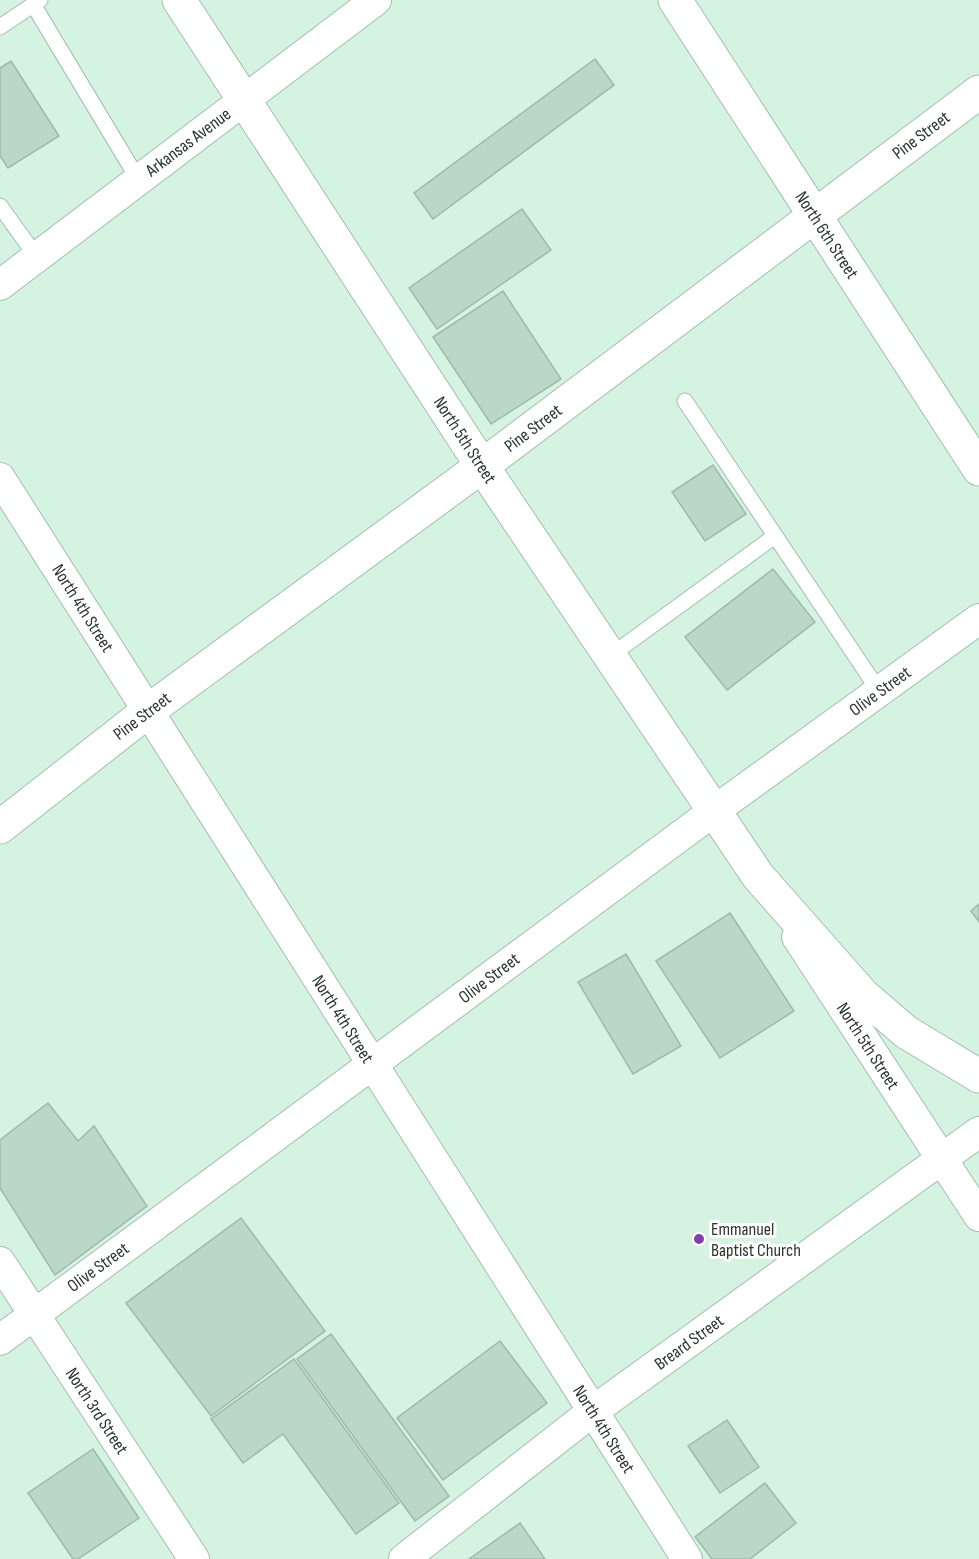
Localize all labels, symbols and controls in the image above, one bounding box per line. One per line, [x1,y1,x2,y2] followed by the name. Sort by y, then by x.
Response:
[141,104,235,182] street label: Arkansas Avenue
[888,107,955,164] street label: Pine Street
[791,188,863,283] street label: North 6th Street
[429,393,501,488] street label: North 5th Street
[500,400,567,457] street label: Pine Street
[47,560,118,657] street label: North 4th Street
[845,662,916,721] street label: Olive Street
[109,688,176,745] street label: Pine Street
[455,948,524,1008] street label: Olive Street
[307,971,378,1068] street label: North 4th Street
[832,999,904,1094] street label: North 5th Street
[711,1219,801,1261] place label: Emmanuel Baptist Church
[692,1232,706,1246] marker: Emmanuel Baptist Church
[63,1238,134,1297] street label: Olive Street
[651,1310,728,1374] street label: Breard Street
[61,1364,133,1459] street label: North 3rd Street
[568,1381,639,1478] street label: North 4th Street

